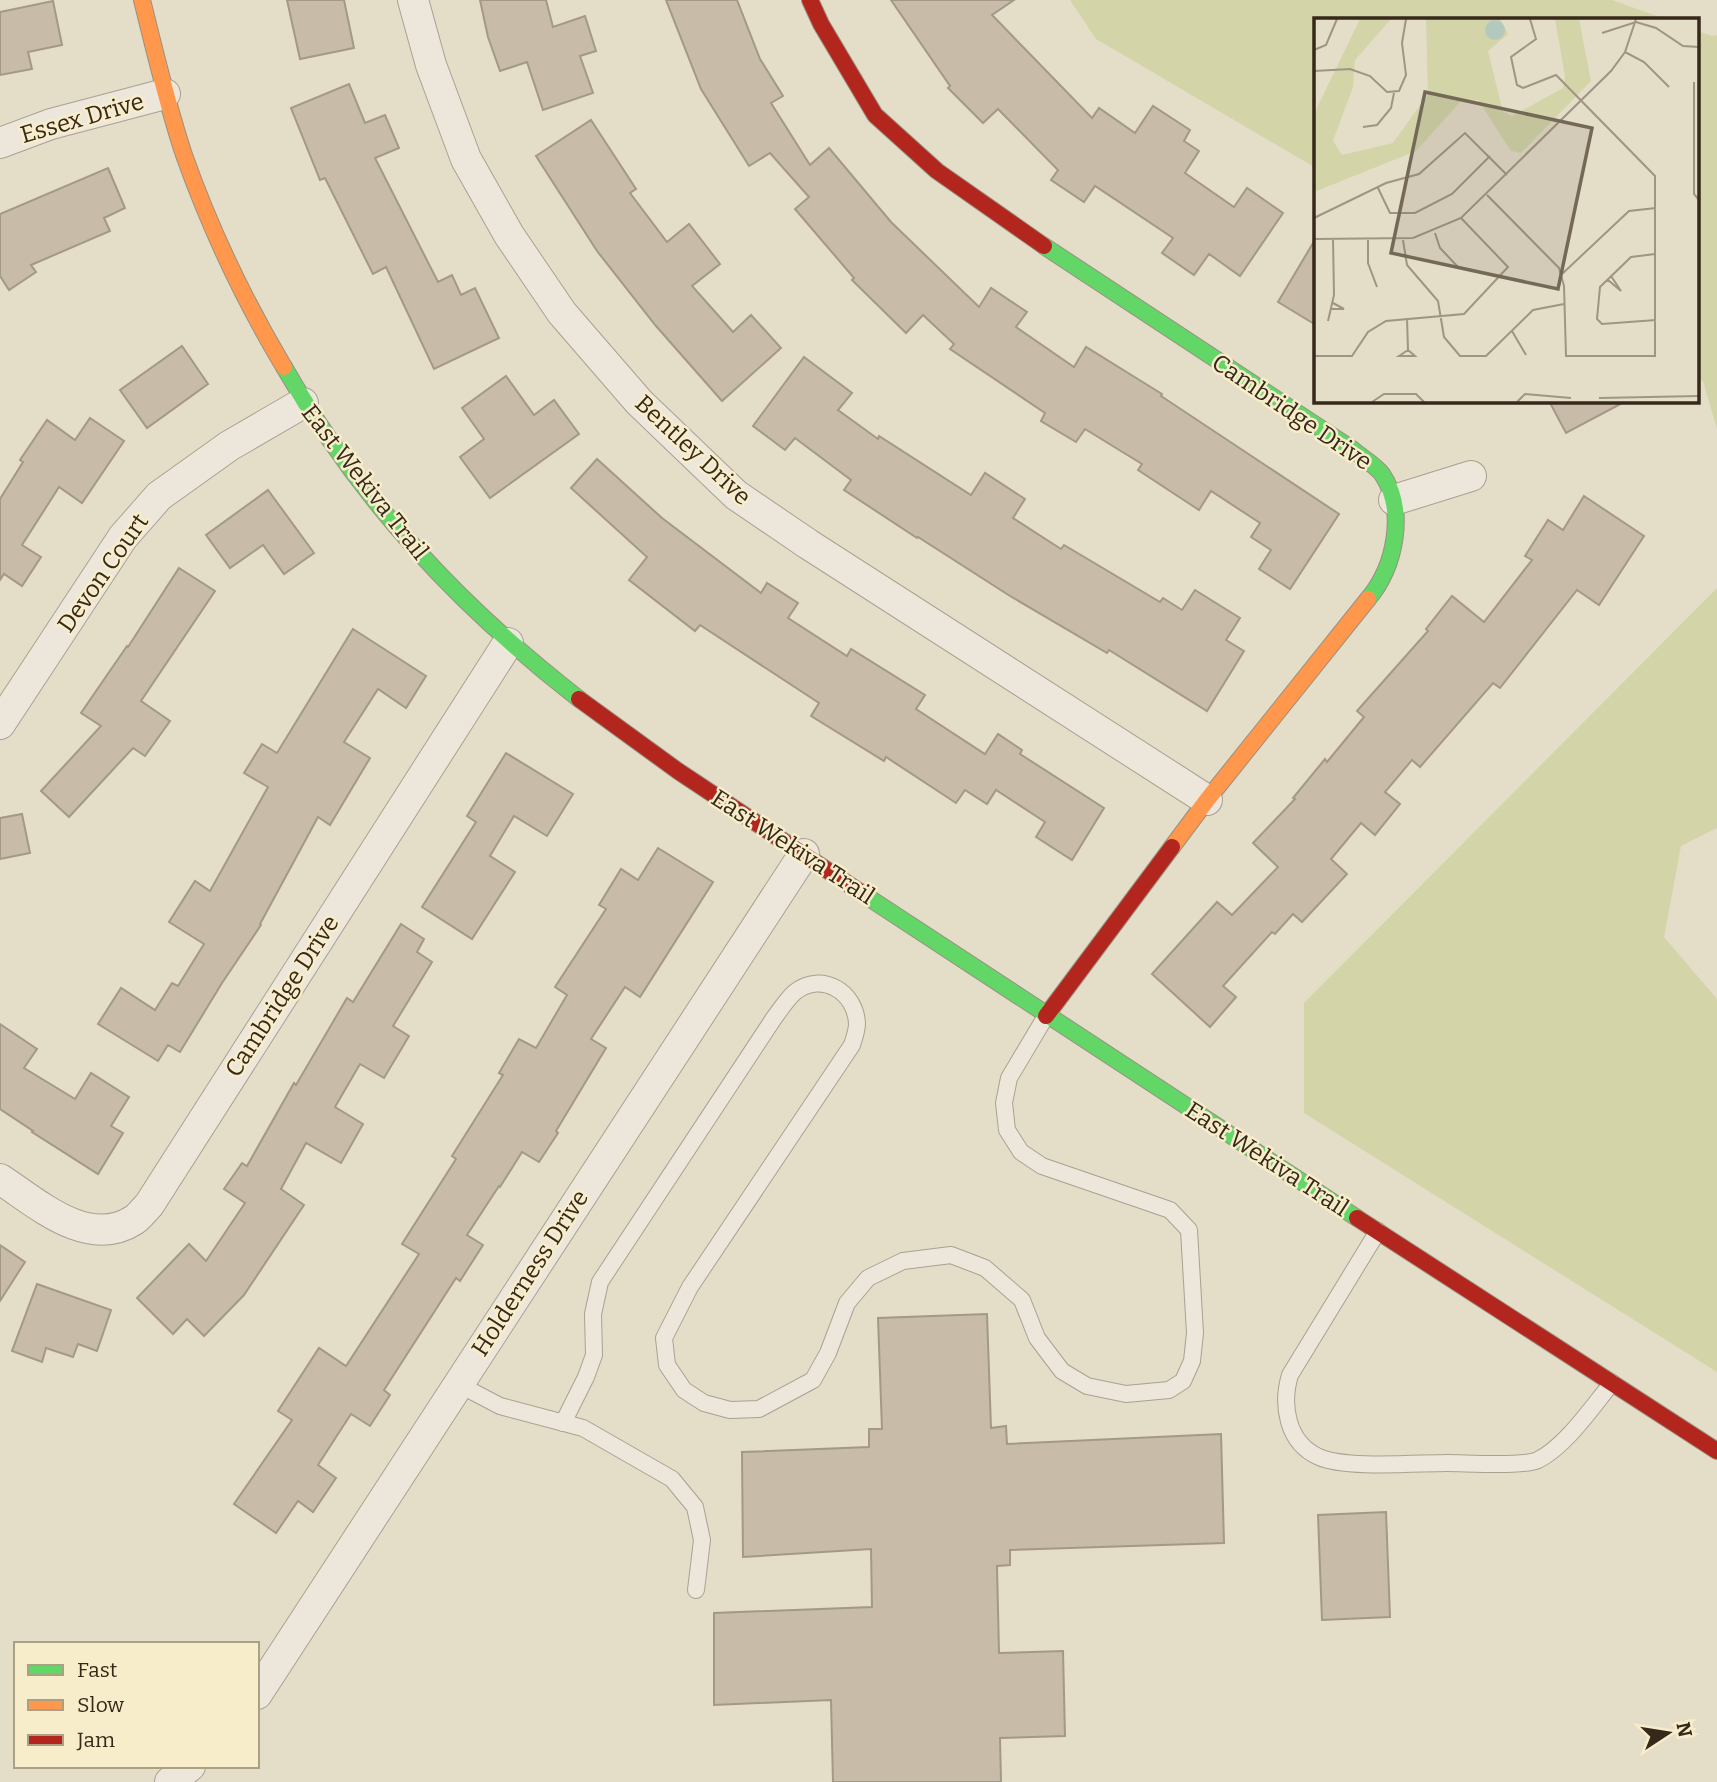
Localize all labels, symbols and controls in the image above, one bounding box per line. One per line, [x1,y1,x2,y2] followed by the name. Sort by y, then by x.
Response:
[1314,18,1700,402] inset map
[17,87,147,149] street label: Essex Drive
[1207,348,1377,476] street label: Cambridge Drive
[629,389,757,511] street label: Bentley Drive
[296,399,434,565] street label: East Wekiva Trail
[52,508,154,638] street label: Devon Court
[706,784,880,910] street label: East Wekiva Trail
[219,910,345,1082] street label: Cambridge Drive
[1180,1096,1354,1222] street label: East Wekiva Trail
[466,1185,594,1361] street label: Holderness Drive
[14,1642,259,1768] legend
[77,1657,118,1683] text: Fast
[77,1692,124,1718] text: Slow
[1633,1698,1703,1768] north arrow
[1671,1720,1697,1739] text: N
[76,1727,115,1753] text: Jam

